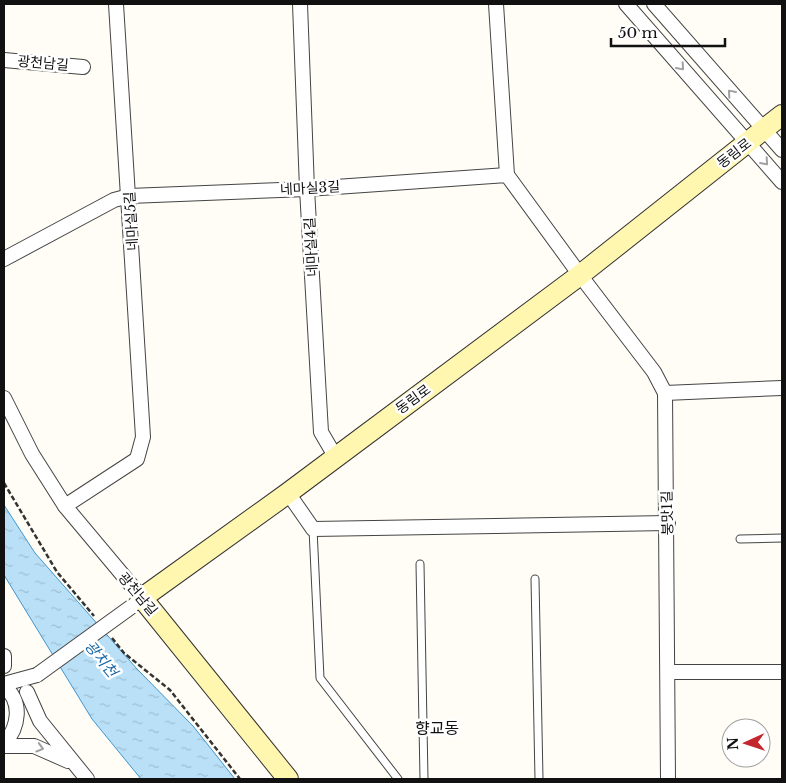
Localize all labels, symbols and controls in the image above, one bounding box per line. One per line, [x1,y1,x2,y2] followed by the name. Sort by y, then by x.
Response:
[611,15,725,47] scale bar
[618,23,658,42] text: 50 m
[17,52,69,74] street label: 광천남길
[676,61,685,70] one-way arrow
[728,90,737,99] one-way arrow
[713,134,755,172] street label: 동림로
[759,157,768,166] one-way arrow
[279,177,341,199] street label: 네마실3길
[120,191,142,251] street label: 네마실5길
[300,217,322,277] street label: 네마실4길
[392,380,434,418] street label: 동림로
[658,490,676,536] street label: 붕맛1길
[115,568,161,620] street label: 광천남길
[81,637,123,682] water label: 광치천
[415,718,459,738] district label: 향교동
[721,718,771,768] north arrow
[724,737,742,751] text: N
[35,743,44,753] one-way arrow

